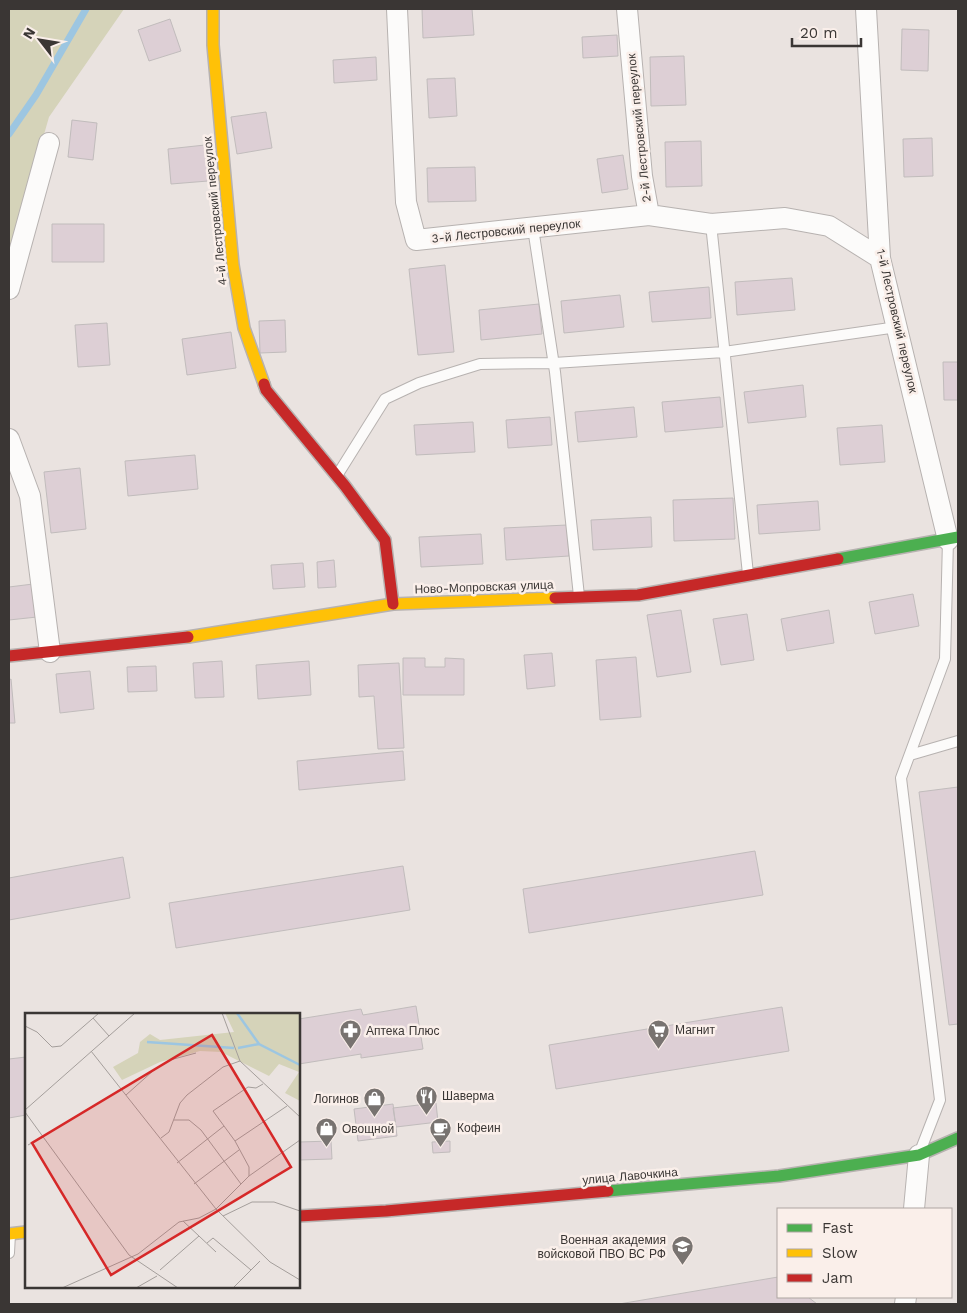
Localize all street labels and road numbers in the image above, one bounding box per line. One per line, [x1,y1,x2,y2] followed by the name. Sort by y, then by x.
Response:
[624,52,654,203] street label: 2-й Лестровский переулок
[200,135,230,286] street label: 4-й Лестровский переулок
[431,216,582,246] street label: 3-й Лестровский переулок
[874,248,921,395] street label: 1-й Лестровский переулок
[414,578,554,596] street label: Ново-Мопровская улица
[582,1165,679,1187] street label: улица Лавочкина

